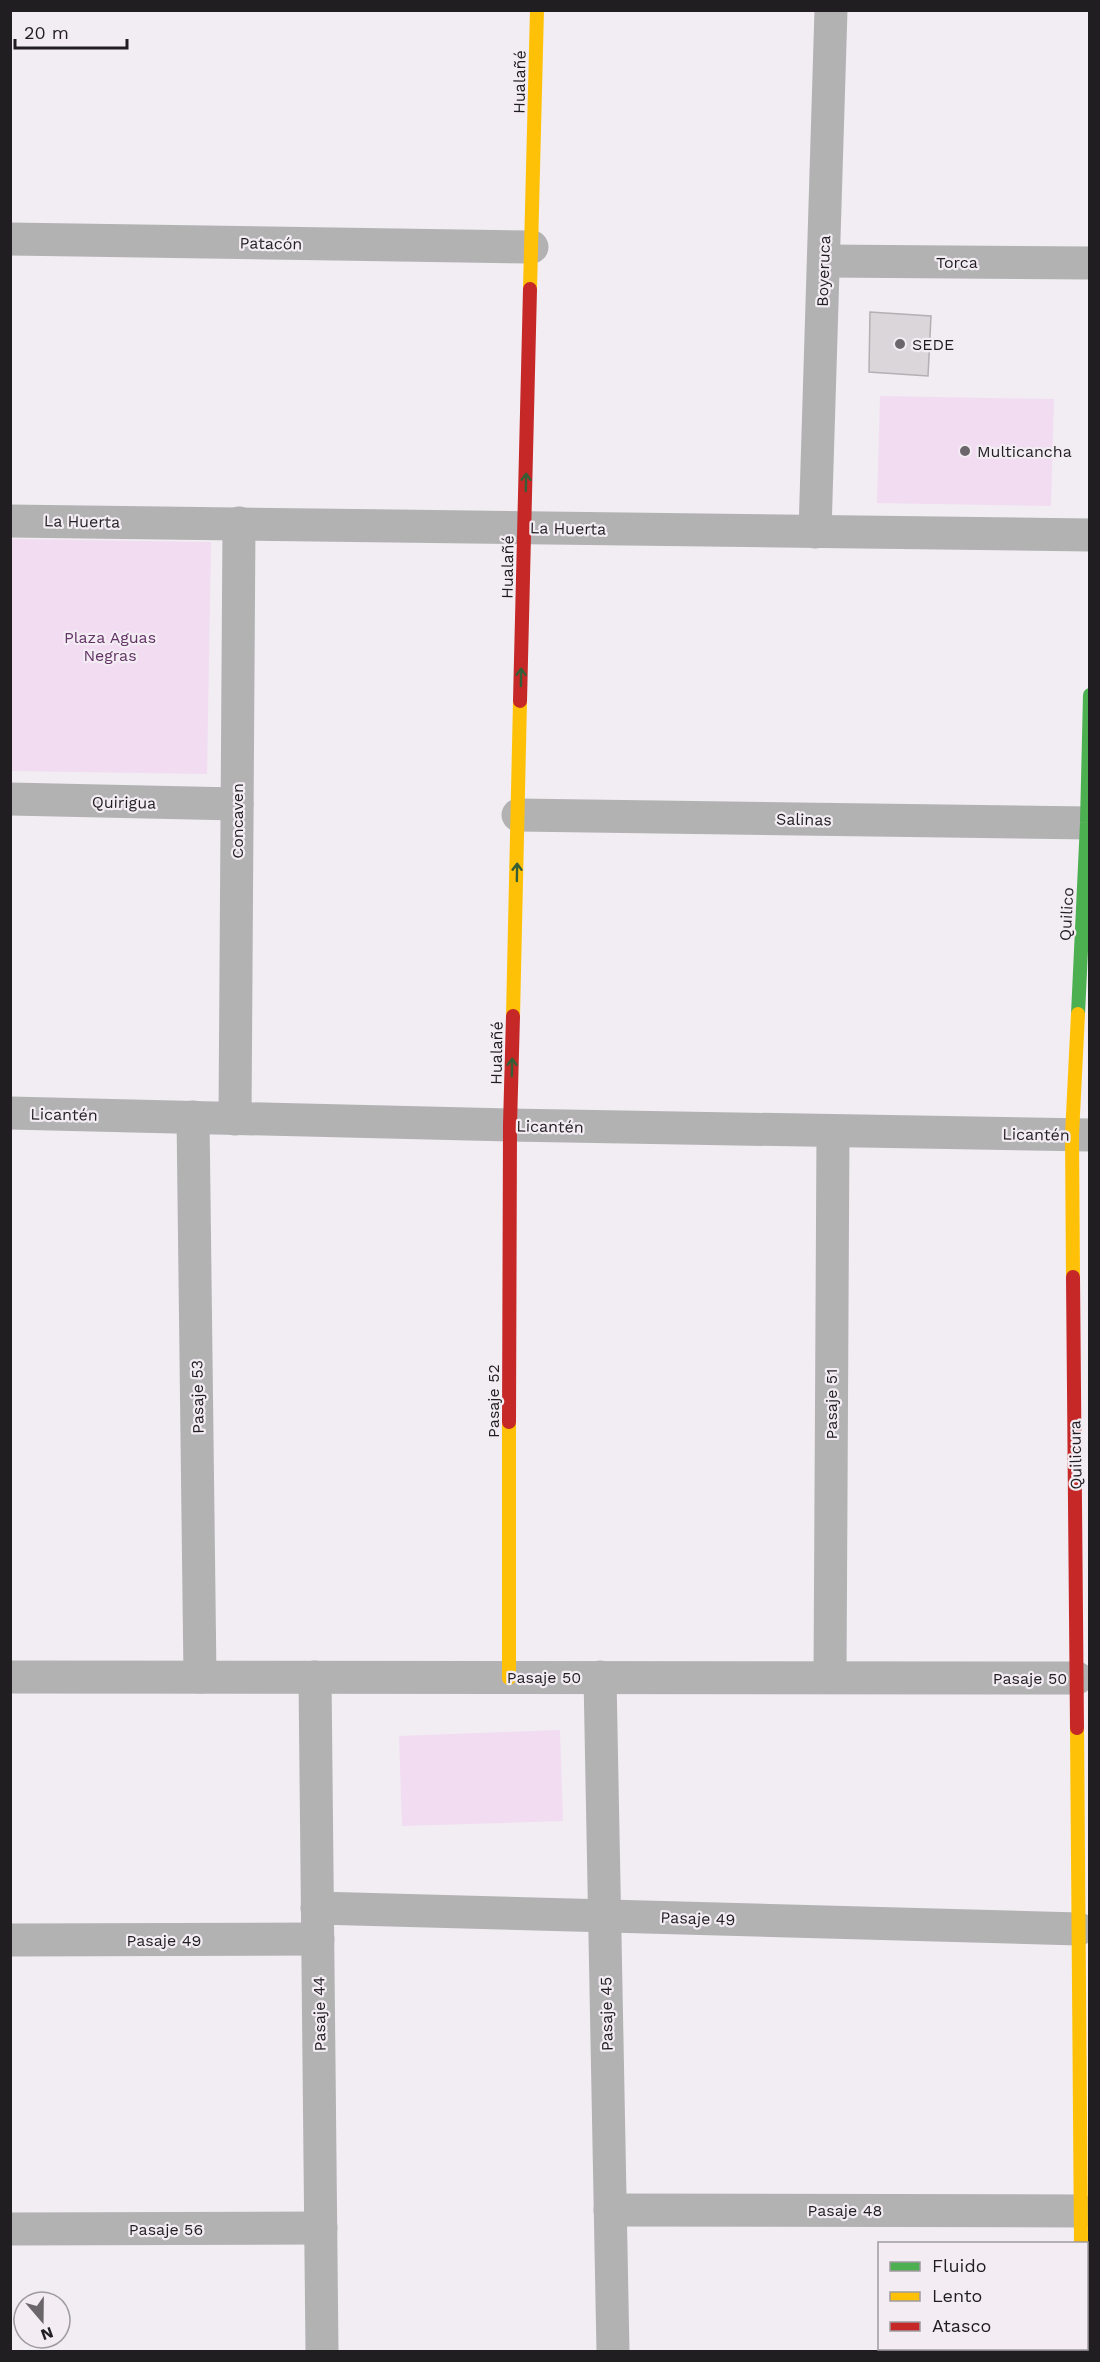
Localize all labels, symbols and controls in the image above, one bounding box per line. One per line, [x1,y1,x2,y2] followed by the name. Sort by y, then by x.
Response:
[15,12,128,50] scale bar
[24,22,69,43] text: 20 m
[509,50,530,114] street label: Hualañé
[239,233,303,254] street label: Patacón
[813,235,834,307] street label: Boyeruca
[936,253,978,272] street label: Torca
[912,335,954,354] place label: SEDE
[893,337,907,351] marker: SEDE
[977,442,1072,461] place label: Multicancha
[958,444,972,458] marker: Multicancha
[520,472,532,492] one-way arrow
[44,511,120,532] street label: La Huerta
[530,518,606,539] street label: La Huerta
[497,535,518,599] street label: Hualañé
[64,628,156,665] park label: Plaza Aguas Negras
[515,667,527,687] one-way arrow
[228,783,247,859] street label: Concaven
[92,792,156,813] street label: Quirigua
[776,810,832,829] street label: Salinas
[511,862,522,882] one-way arrow
[1056,887,1077,941] street label: Quilico
[486,1021,507,1085] street label: Hualañé
[506,1057,518,1077] one-way arrow
[30,1104,98,1125] street label: Licantén
[516,1116,584,1137] street label: Licantén
[1002,1124,1070,1145] street label: Licantén
[187,1360,208,1434] street label: Pasaje 53
[484,1364,503,1438] street label: Pasaje 52
[822,1369,841,1439] street label: Pasaje 51
[1065,1420,1086,1490] street label: Quilicura
[507,1668,581,1687] street label: Pasaje 50
[993,1669,1067,1688] street label: Pasaje 50
[660,1908,736,1929] street label: Pasaje 49
[127,1931,201,1950] street label: Pasaje 49
[309,1976,330,2052] street label: Pasaje 44
[596,1977,617,2051] street label: Pasaje 45
[808,2201,882,2220] street label: Pasaje 48
[129,2220,203,2239] street label: Pasaje 56
[878,2242,1088,2350] legend
[932,2255,986,2276] text: Fluido
[932,2285,982,2306] text: Lento
[12,2290,72,2350] north arrow
[932,2315,991,2336] text: Atasco
[38,2323,56,2345] text: N

